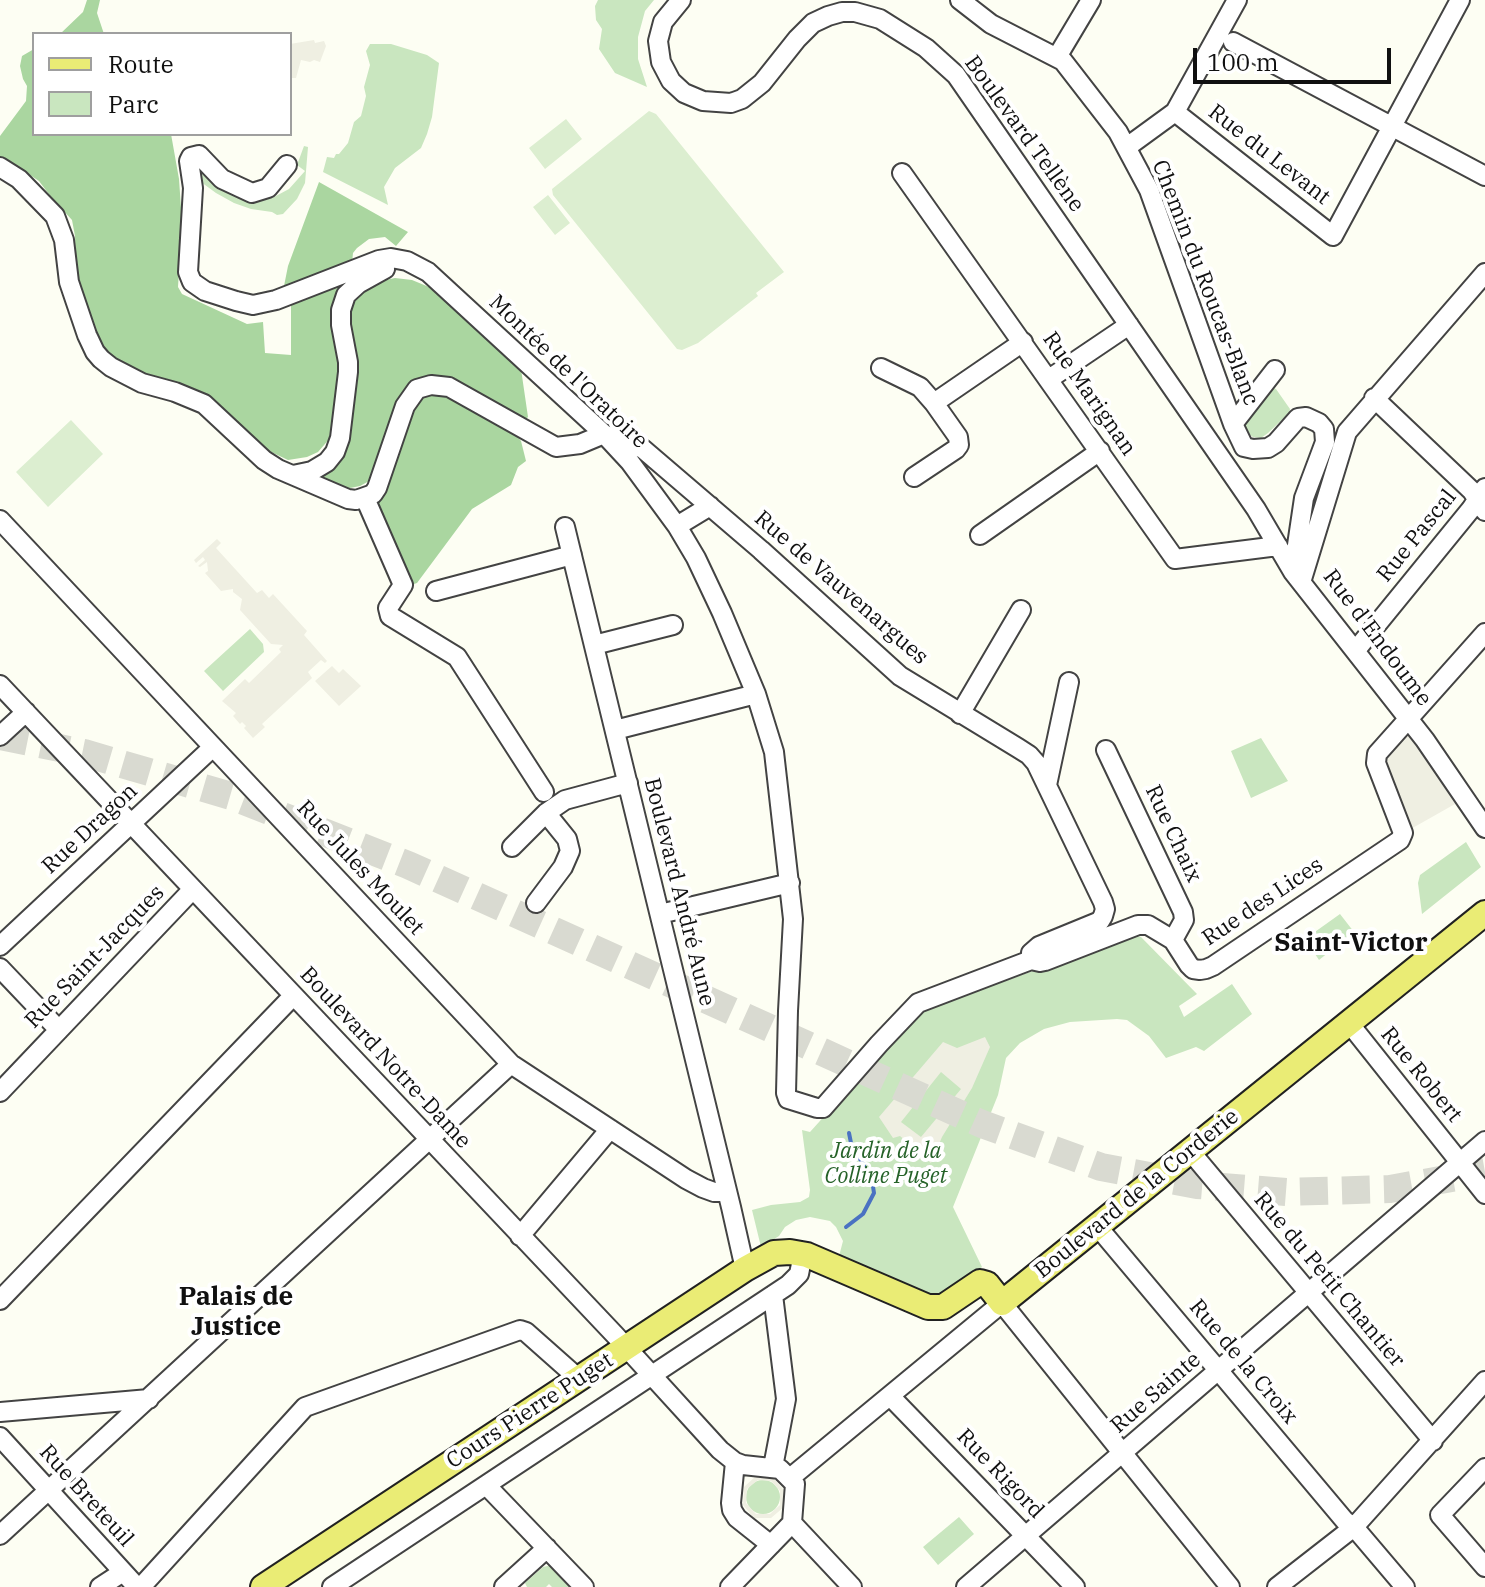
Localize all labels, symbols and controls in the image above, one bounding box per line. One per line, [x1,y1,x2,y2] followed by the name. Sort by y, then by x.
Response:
[32,32,292,136] legend
[1197,32,1395,82] scale bar
[1207,46,1279,78] text: 100 m
[108,48,174,80] text: Route
[958,51,1090,217] street label: Boulevard Tellène
[108,88,159,120] text: Parc
[1203,99,1335,211] street label: Rue du Levant
[1146,157,1264,409] street label: Chemin du Roucas-Blanc
[483,290,653,454] street label: Montée de l'Oratoire
[1037,327,1141,461] street label: Rue Marignan
[1372,484,1462,588] street label: Rue Pascal
[749,505,933,671] street label: Rue de Vauvenargues
[1317,564,1437,712] street label: Rue d'Endoume
[638,775,720,1009] street label: Boulevard André Aune
[37,778,143,880] street label: Rue Dragon
[1139,781,1207,887] street label: Rue Chaix
[291,795,429,941] street label: Rue Jules Moulet
[1198,852,1328,952] street label: Rue des Lices
[20,880,170,1034] street label: Rue Saint-Jacques
[1274,927,1428,959] district label: Saint-Victor
[294,962,476,1154] street label: Boulevard Notre-Dame
[1375,1022,1467,1128] street label: Rue Robert
[1030,1104,1244,1284] street label: Boulevard de la Corderie
[825,1139,947,1190] park label: Jardin de la Colline Puget
[1248,1187,1410,1373] street label: Rue du Petit Chantier
[179,1281,293,1342] district label: Palais de Justice
[1183,1294,1303,1430] street label: Rue de la Croix
[442,1347,618,1475] street label: Cours Pierre Puget
[1106,1347,1206,1439] street label: Rue Sainte
[951,1424,1049,1524] street label: Rue Rigord
[33,1440,139,1552] street label: Rue Breteuil

